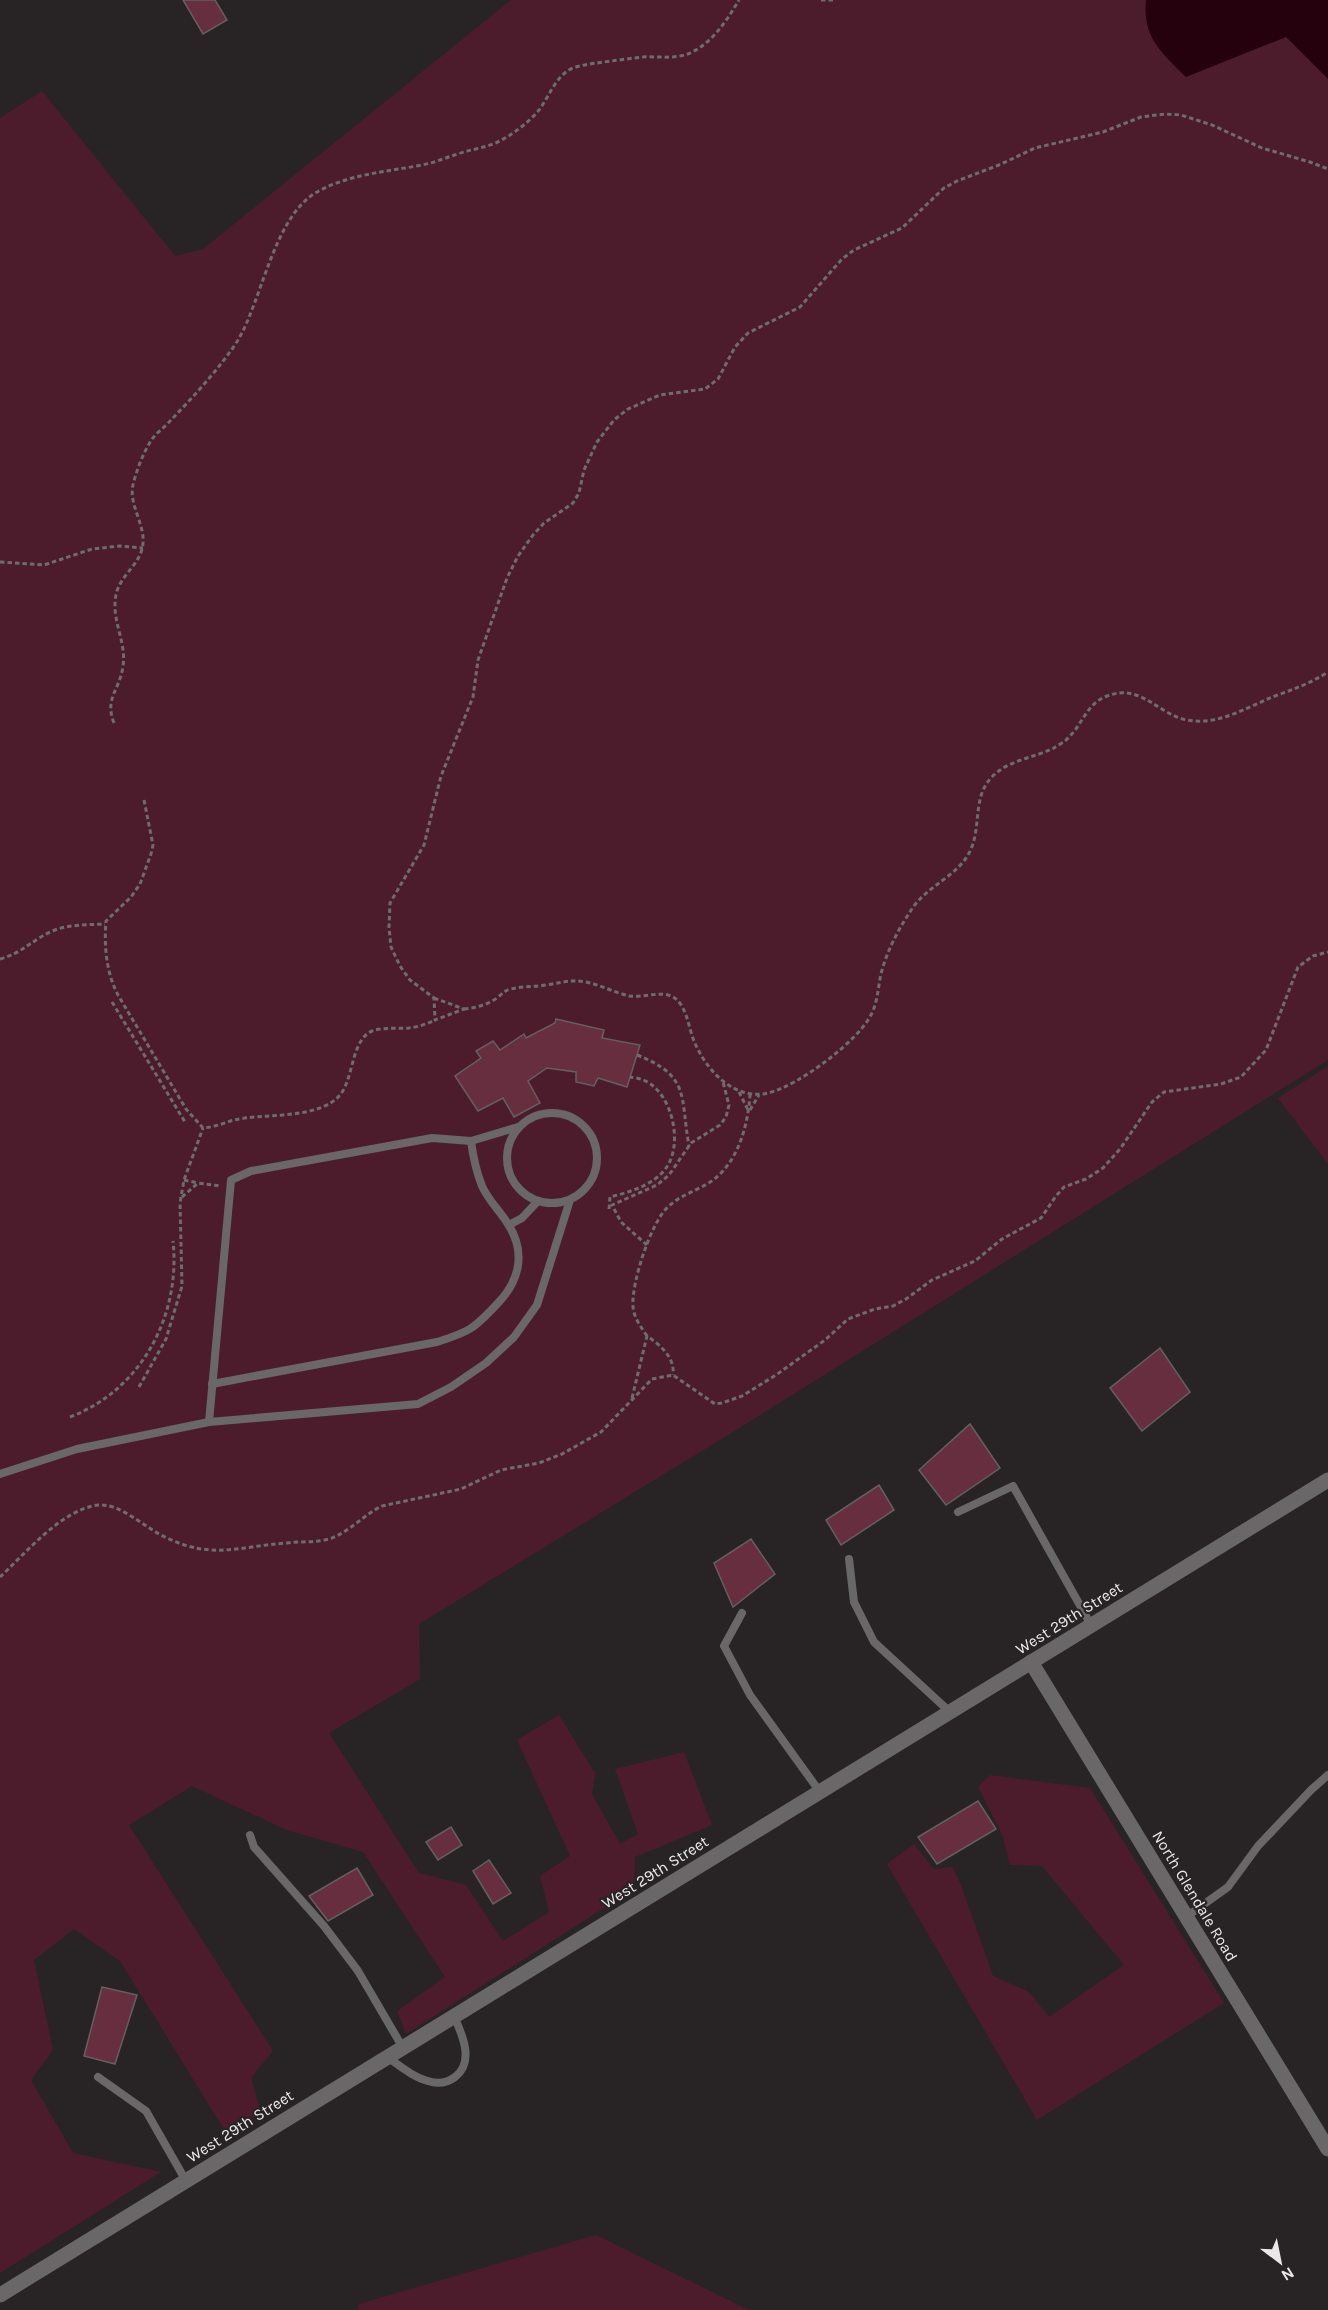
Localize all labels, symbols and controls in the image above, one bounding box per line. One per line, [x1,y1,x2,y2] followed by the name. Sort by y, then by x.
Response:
[1012,1578,1126,1658] street label: West 29th Street
[1148,1827,1242,1965] street label: North Glendale Road
[598,1832,712,1912] street label: West 29th Street
[183,2086,297,2166] street label: West 29th Street
[1250,2232,1310,2292] north arrow
[1278,2263,1298,2285] text: N

